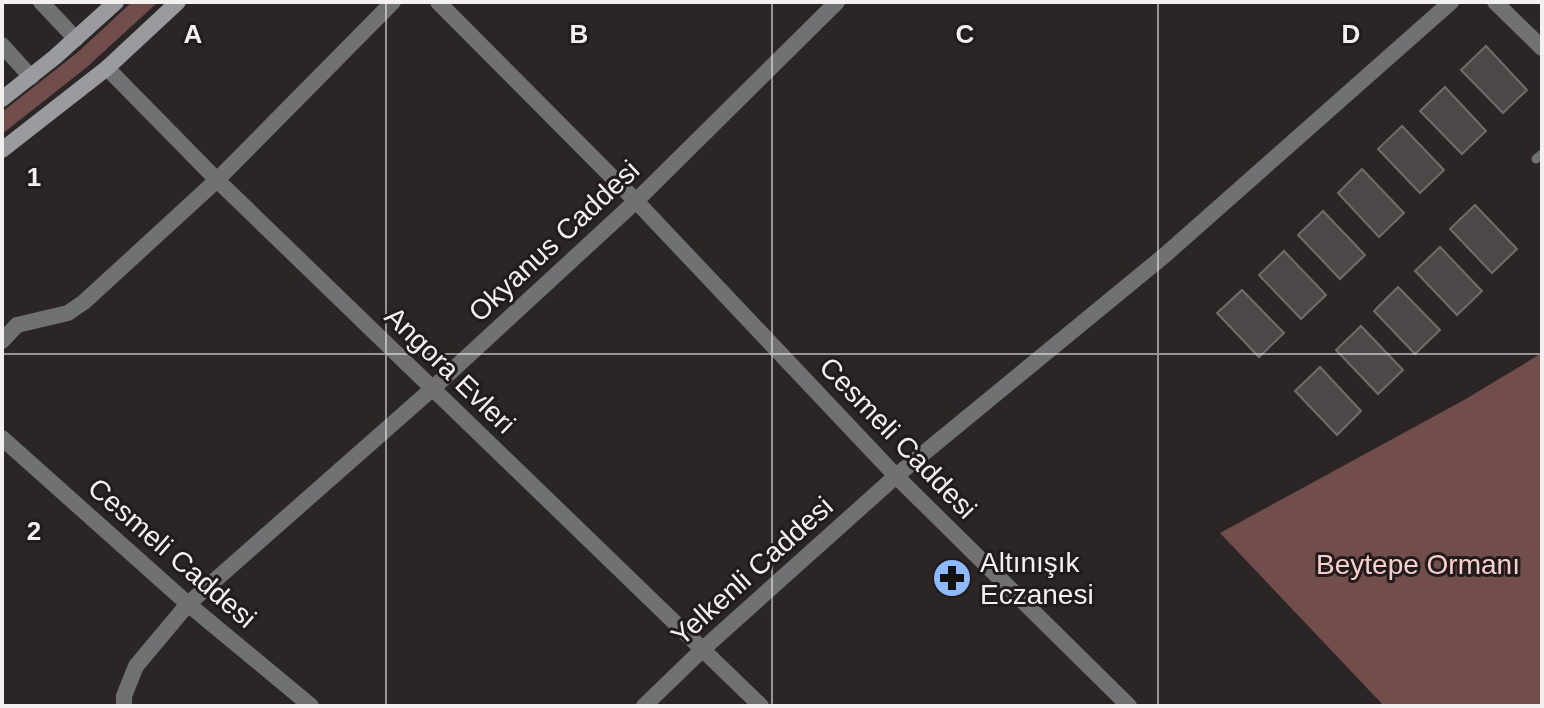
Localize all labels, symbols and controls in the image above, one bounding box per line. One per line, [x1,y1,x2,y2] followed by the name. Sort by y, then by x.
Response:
[184,19,203,49] text: A
[570,19,588,49] text: B
[956,19,975,49] text: C
[1342,19,1360,49] text: D
[463,154,645,328] street label: Okyanus Caddesi
[27,162,41,192] text: 1
[379,300,521,440] street label: Angora Evleri
[813,351,983,525] street label: Cesmeli Caddesi
[82,472,262,634] street label: Cesmeli Caddesi
[665,491,839,651] street label: Yelkenli Caddesi
[27,516,41,546] text: 2
[980,547,1094,610] place label: Altınışık Eczanesi
[1316,549,1520,580] park label: Beytepe Ormanı
[931,557,973,599] pharmacy icon: Altınışık Eczanesi

